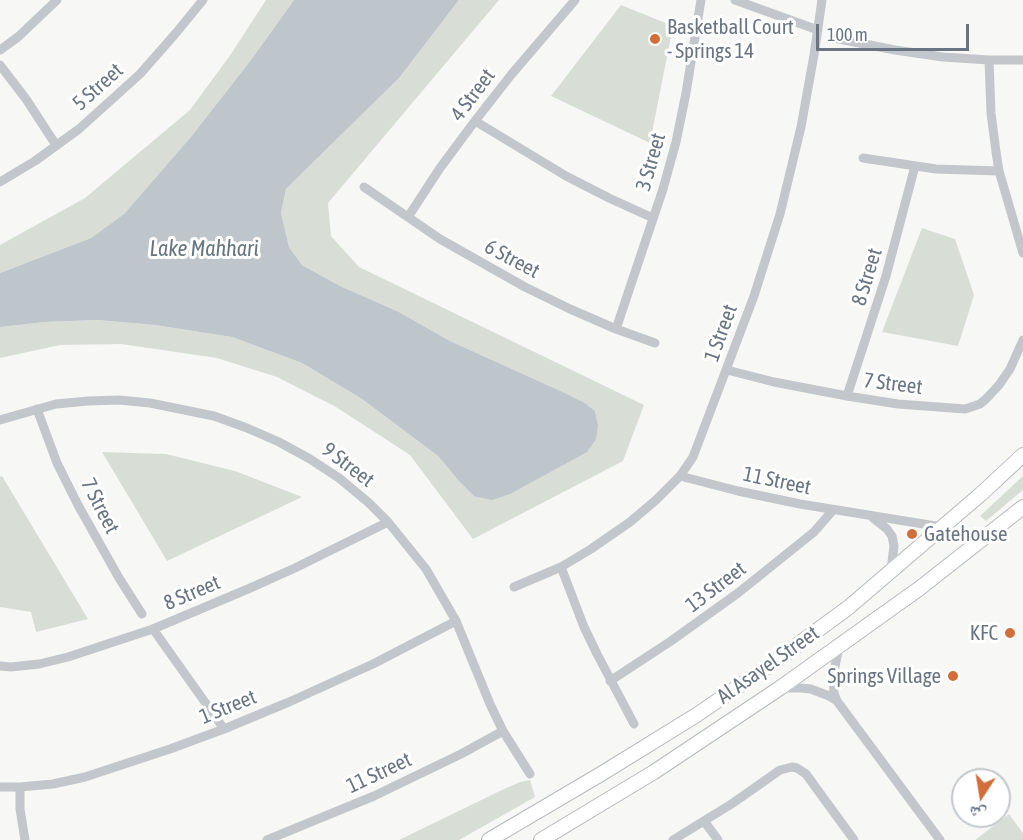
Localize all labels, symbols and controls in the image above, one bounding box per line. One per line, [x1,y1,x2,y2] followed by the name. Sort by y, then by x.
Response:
[819,12,972,50] scale bar
[667,14,794,64] place label: Basketball Court - Springs 14
[827,24,868,45] text: 100 m
[648,32,662,46] marker: Basketball Court - Springs 14
[68,58,128,116] street label: 5 Street
[445,64,501,126] street label: 4 Street
[631,130,671,194] street label: 3 Street
[480,234,544,284] street label: 6 Street
[149,236,259,262] water label: Lake Mahhari
[846,245,888,309] street label: 8 Street
[699,301,743,365] street label: 1 Street
[862,368,924,400] street label: 7 Street
[317,437,379,493] street label: 9 Street
[741,462,813,500] street label: 11 Street
[75,474,125,538] street label: 7 Street
[924,521,1007,547] place label: Gatehouse
[905,527,919,541] marker: Gatehouse
[681,556,751,618] street label: 13 Street
[160,570,224,616] street label: 8 Street
[970,620,998,646] place label: KFC
[712,621,824,709] street label: Al Asayel Street
[1003,626,1017,640] marker: KFC
[828,663,941,689] place label: Springs Village
[946,669,960,683] marker: Springs Village
[196,684,260,730] street label: 1 Street
[343,747,415,799] street label: 11 Street
[951,768,1011,828] north arrow
[968,803,988,824] text: ش

